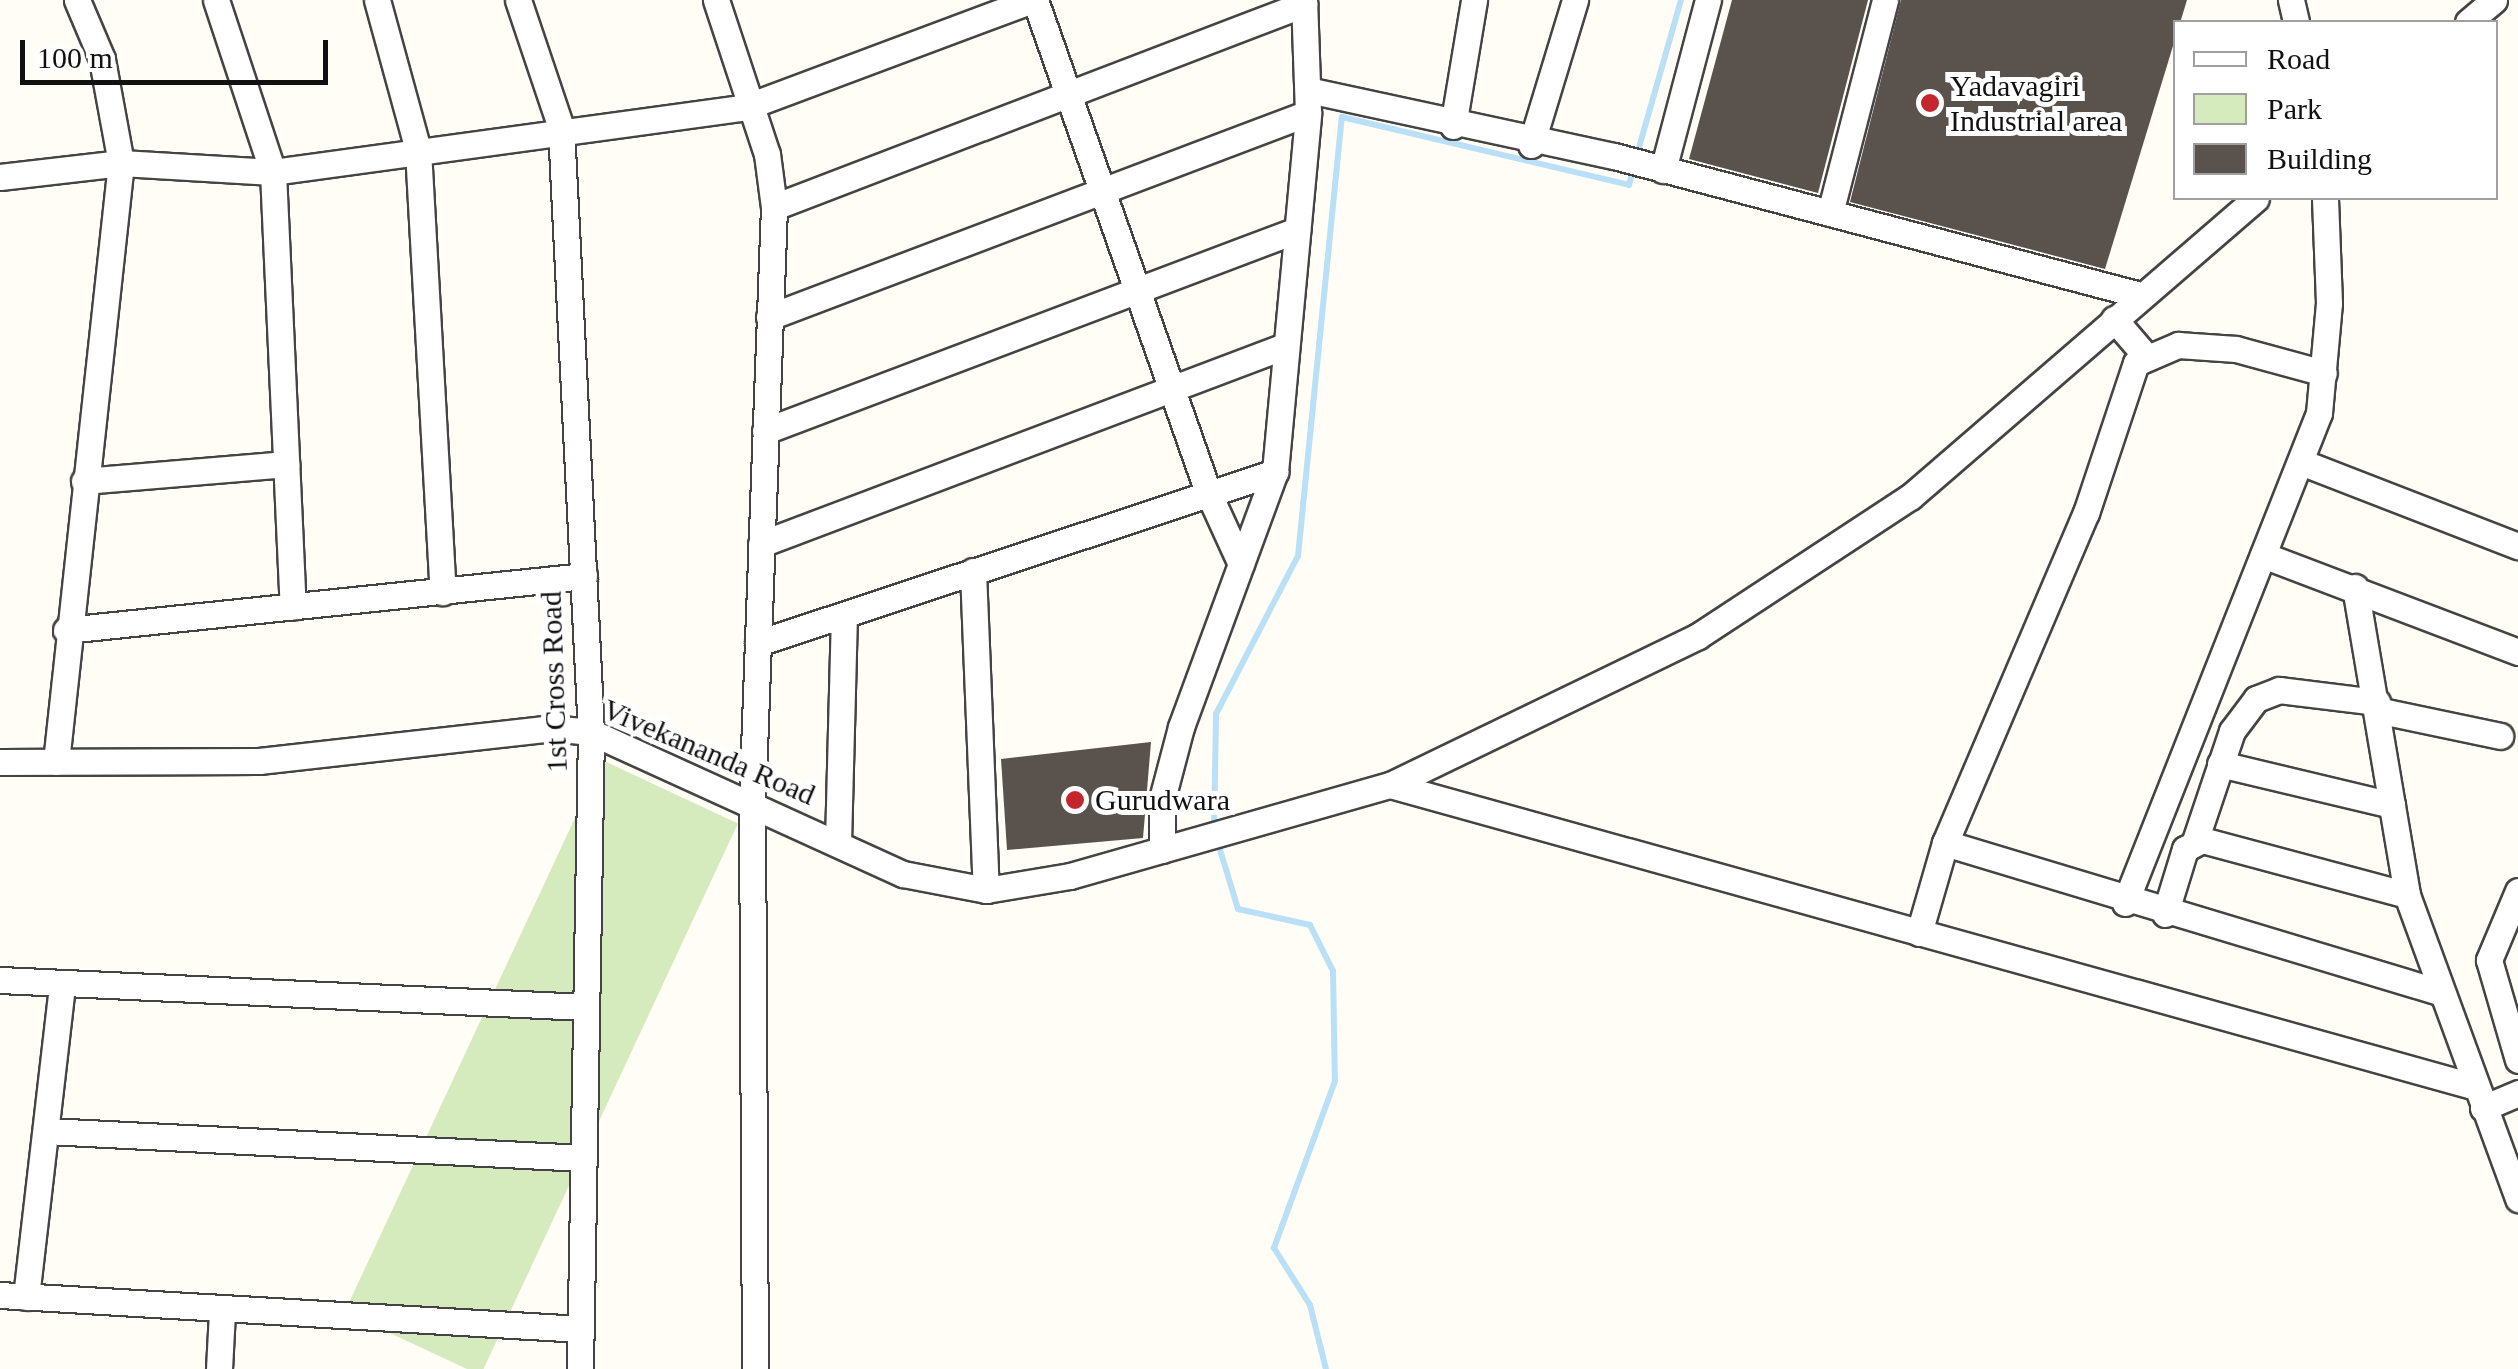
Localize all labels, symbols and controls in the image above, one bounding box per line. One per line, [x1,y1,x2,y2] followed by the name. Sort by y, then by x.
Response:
[25,20,332,82] scale bar
[2173,20,2498,200] legend
[37,41,113,74] text: 100 m
[2267,42,2330,75] text: Road
[1950,68,2122,138] place label: Yadavagiri Industrial area
[1919,92,1941,114] marker: Yadavagiri Industrial area
[2267,92,2322,125] text: Park
[2267,142,2372,175] text: Building
[533,591,575,773] street label: 1st Cross Road
[597,691,821,813] street label: Vivekananda Road
[1095,782,1230,818] place label: Gurudwara
[1064,789,1086,811] marker: Gurudwara

